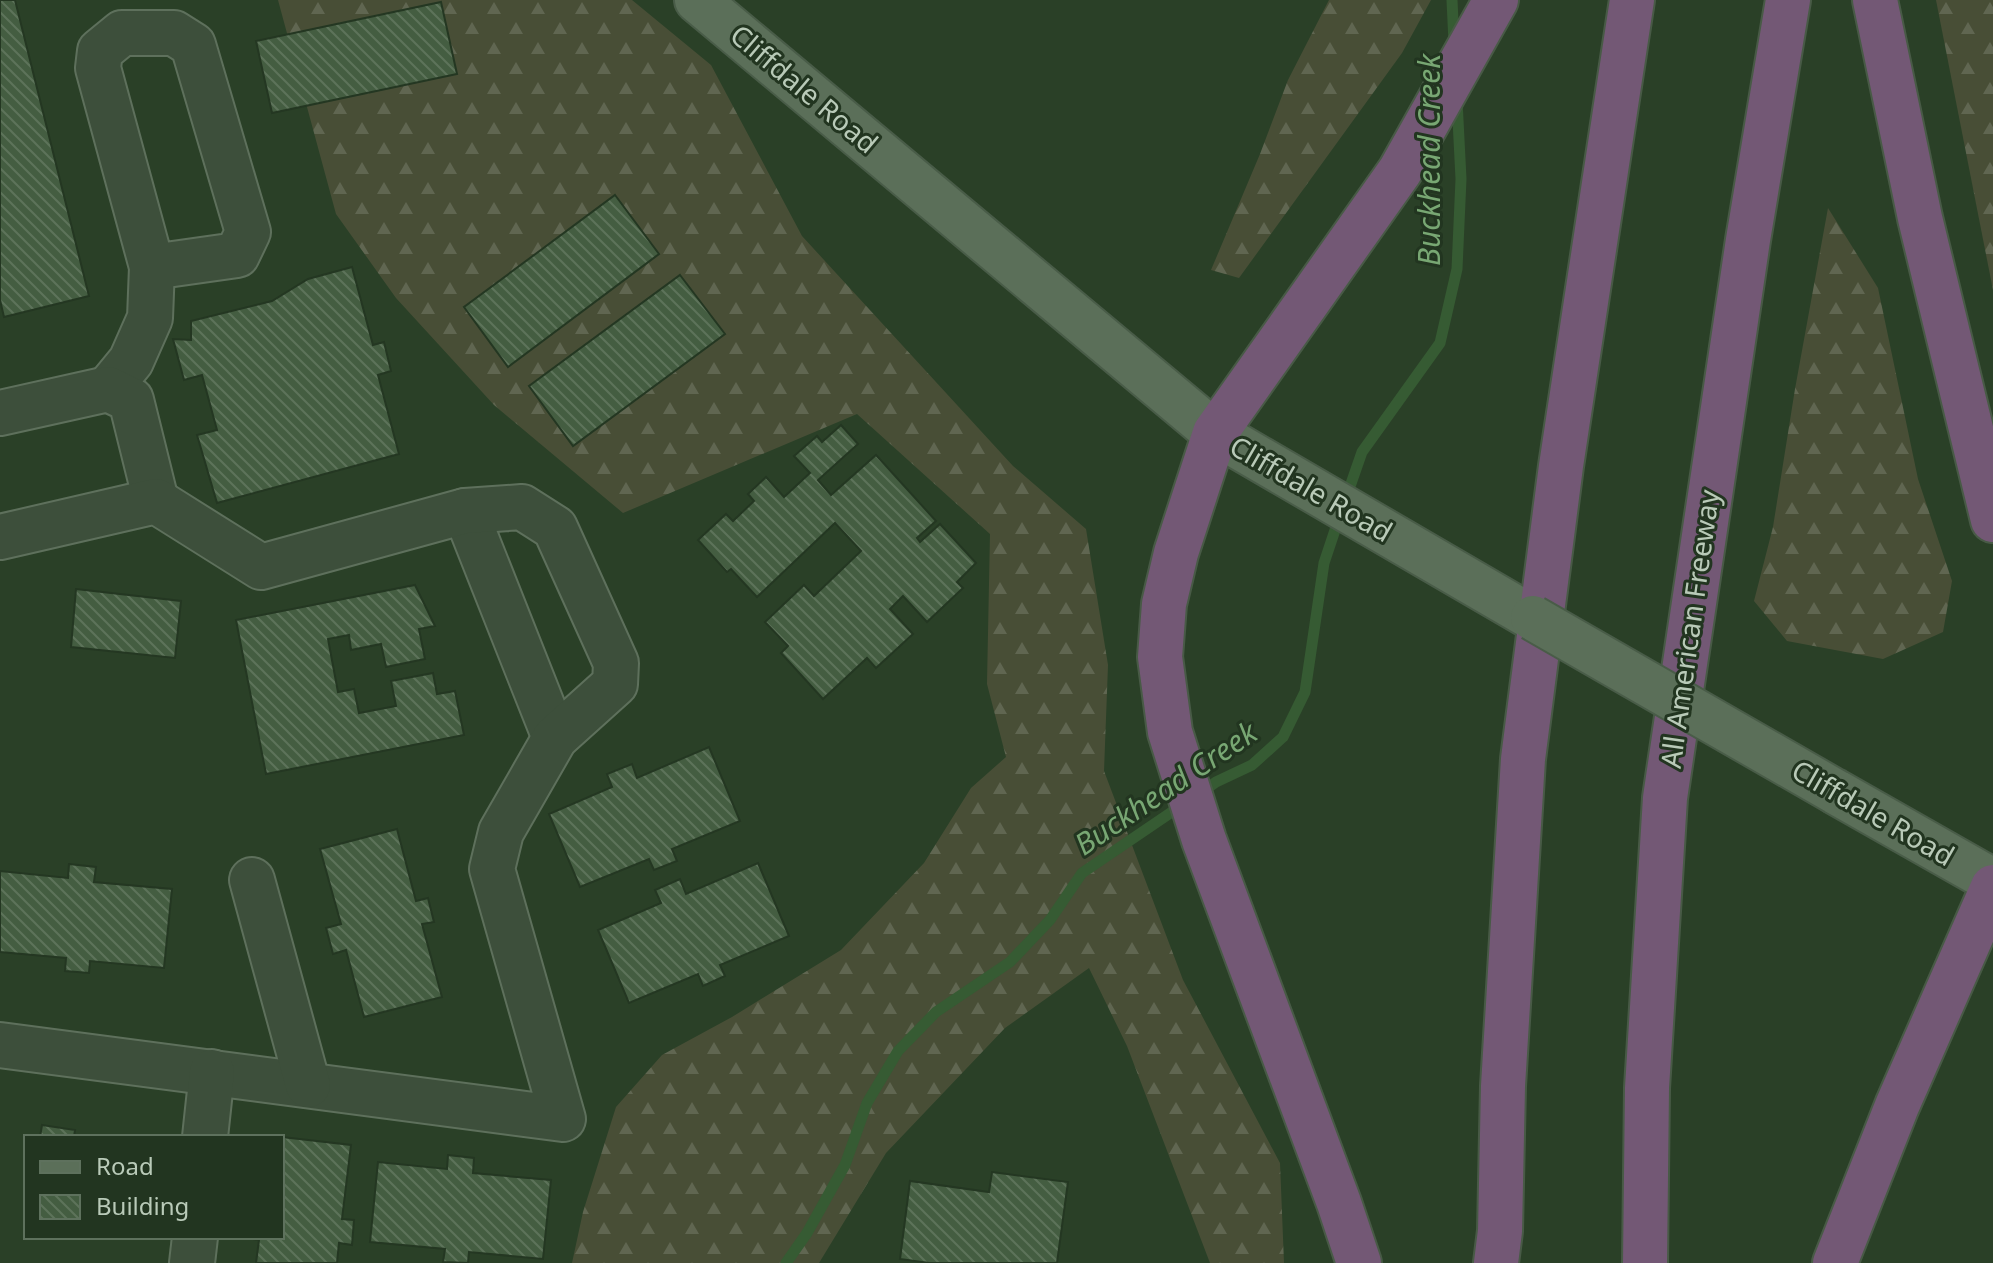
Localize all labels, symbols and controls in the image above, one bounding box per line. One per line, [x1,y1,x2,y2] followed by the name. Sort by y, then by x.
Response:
[723,15,887,161] street label: Cliffdale Road
[1408,53,1449,266] water label: Buckhead Creek
[1223,426,1400,550] street label: Cliffdale Road
[1651,487,1727,770] street label: All American Freeway
[1066,711,1265,864] water label: Buckhead Creek
[1785,750,1962,874] street label: Cliffdale Road
[24,1135,284,1239] legend
[96,1149,154,1182] text: Road
[96,1189,189,1222] text: Building

